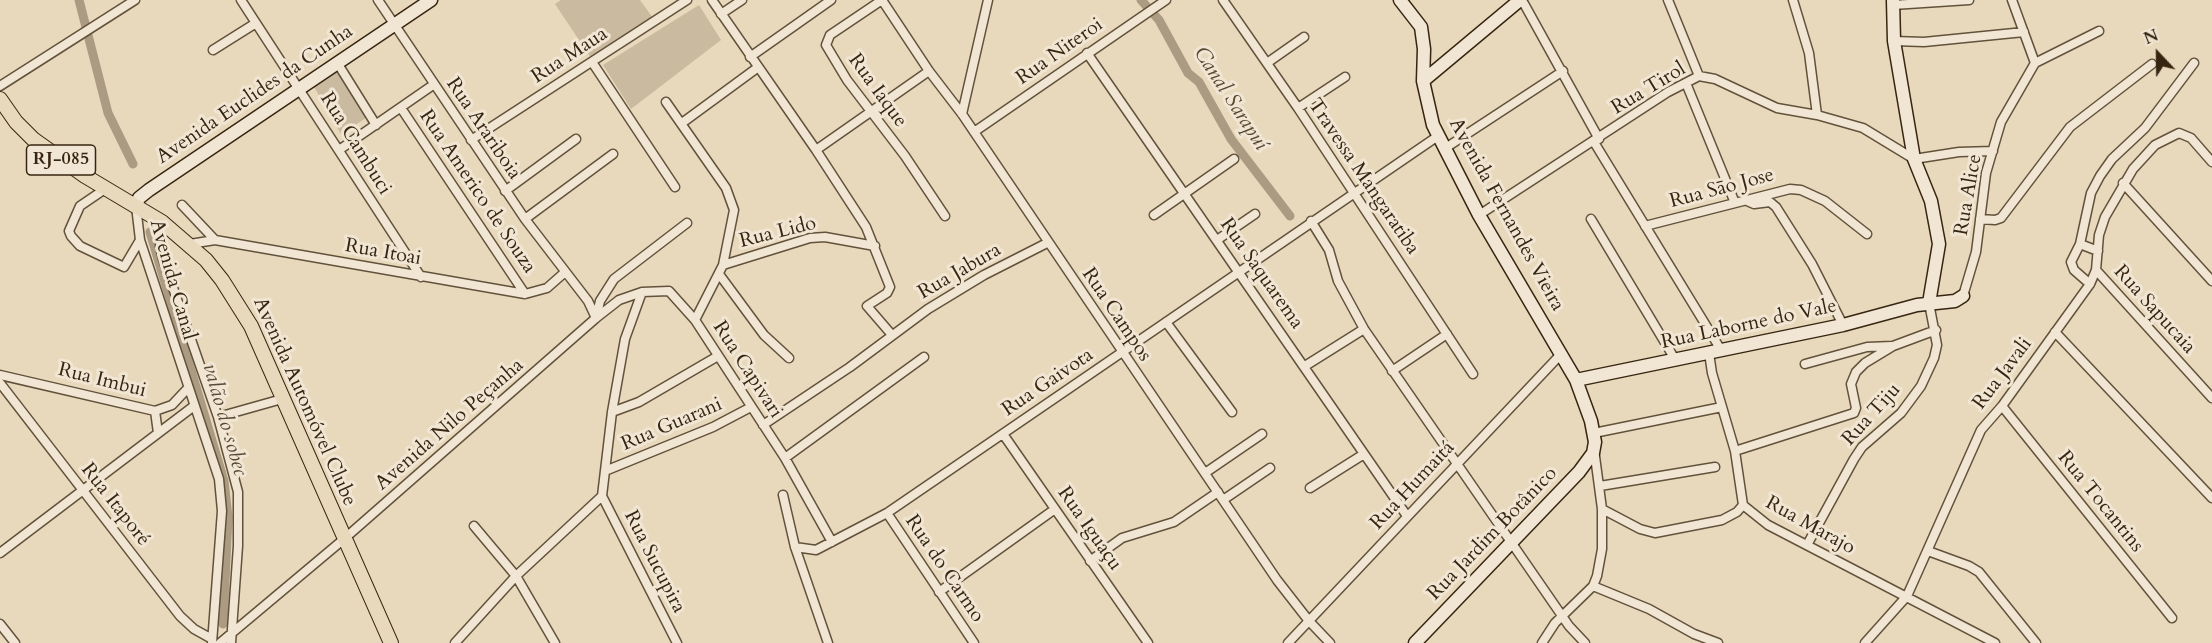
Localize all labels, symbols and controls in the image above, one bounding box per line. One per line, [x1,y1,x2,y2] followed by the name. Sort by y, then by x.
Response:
[1012,13,1108,91] street label: Rua Niteroi
[152,20,358,170] street label: Avenida Euclides da Cunha
[527,23,613,89] street label: Rua Maua
[2128,24,2188,84] north arrow
[2141,25,2162,50] text: N
[1187,42,1273,156] water label: Canal Sarapuí
[842,50,912,132] street label: Rua Iaque
[1608,58,1690,120] street label: Rua Tirol
[440,73,526,185] street label: Rua Arariboia
[314,88,396,200] street label: Rua Cambuci
[1302,94,1424,260] street label: Travessa Mangaratiba
[413,106,541,278] street label: Rua Americo de Souza
[1443,114,1569,316] street label: Avenida Fernandes Vieira
[26,145,96,175] road number: RJ-085
[1950,153,1988,237] street label: Rua Alice
[1667,164,1777,214] street label: Rua Sāo Jose
[737,212,819,254] street label: Rua Lido
[1214,214,1308,334] street label: Rua Saquarema
[143,217,201,343] street label: Avenida Canal
[343,234,423,272] street label: Rua Itoai
[914,239,1006,305] street label: Rua Jabura
[2108,261,2200,359] street label: Rua Sapucaia
[1076,264,1156,366] street label: Rua Campos
[247,294,361,510] street label: Avenida Automóvel Clube
[1659,295,1839,355] street label: Rua Laborne do Vale
[707,317,787,423] street label: Rua Capivari
[1968,333,2038,415] street label: Rua Javali
[998,344,1098,422] street label: Rua Gaivota
[371,354,529,496] street label: Avenida Nilo Peçanha
[55,358,149,404] street label: Rua Imbui
[196,361,252,479] water label: valão do sobec
[1838,379,1906,451] street label: Rua Tiju
[618,393,726,457] street label: Rua Guarani
[1366,437,1460,535] street label: Rua Humaitá
[2052,446,2148,558] street label: Rua Tocantins
[75,459,155,551] street label: Rua Itaporé
[1423,462,1563,606] street label: Rua Jardim Botânico
[1051,483,1127,575] street label: Rua Iguaçu
[1761,492,1859,560] street label: Rua Marajo
[618,507,690,617] street label: Rua Sucupira
[899,511,989,627] street label: Rua do Carmo

